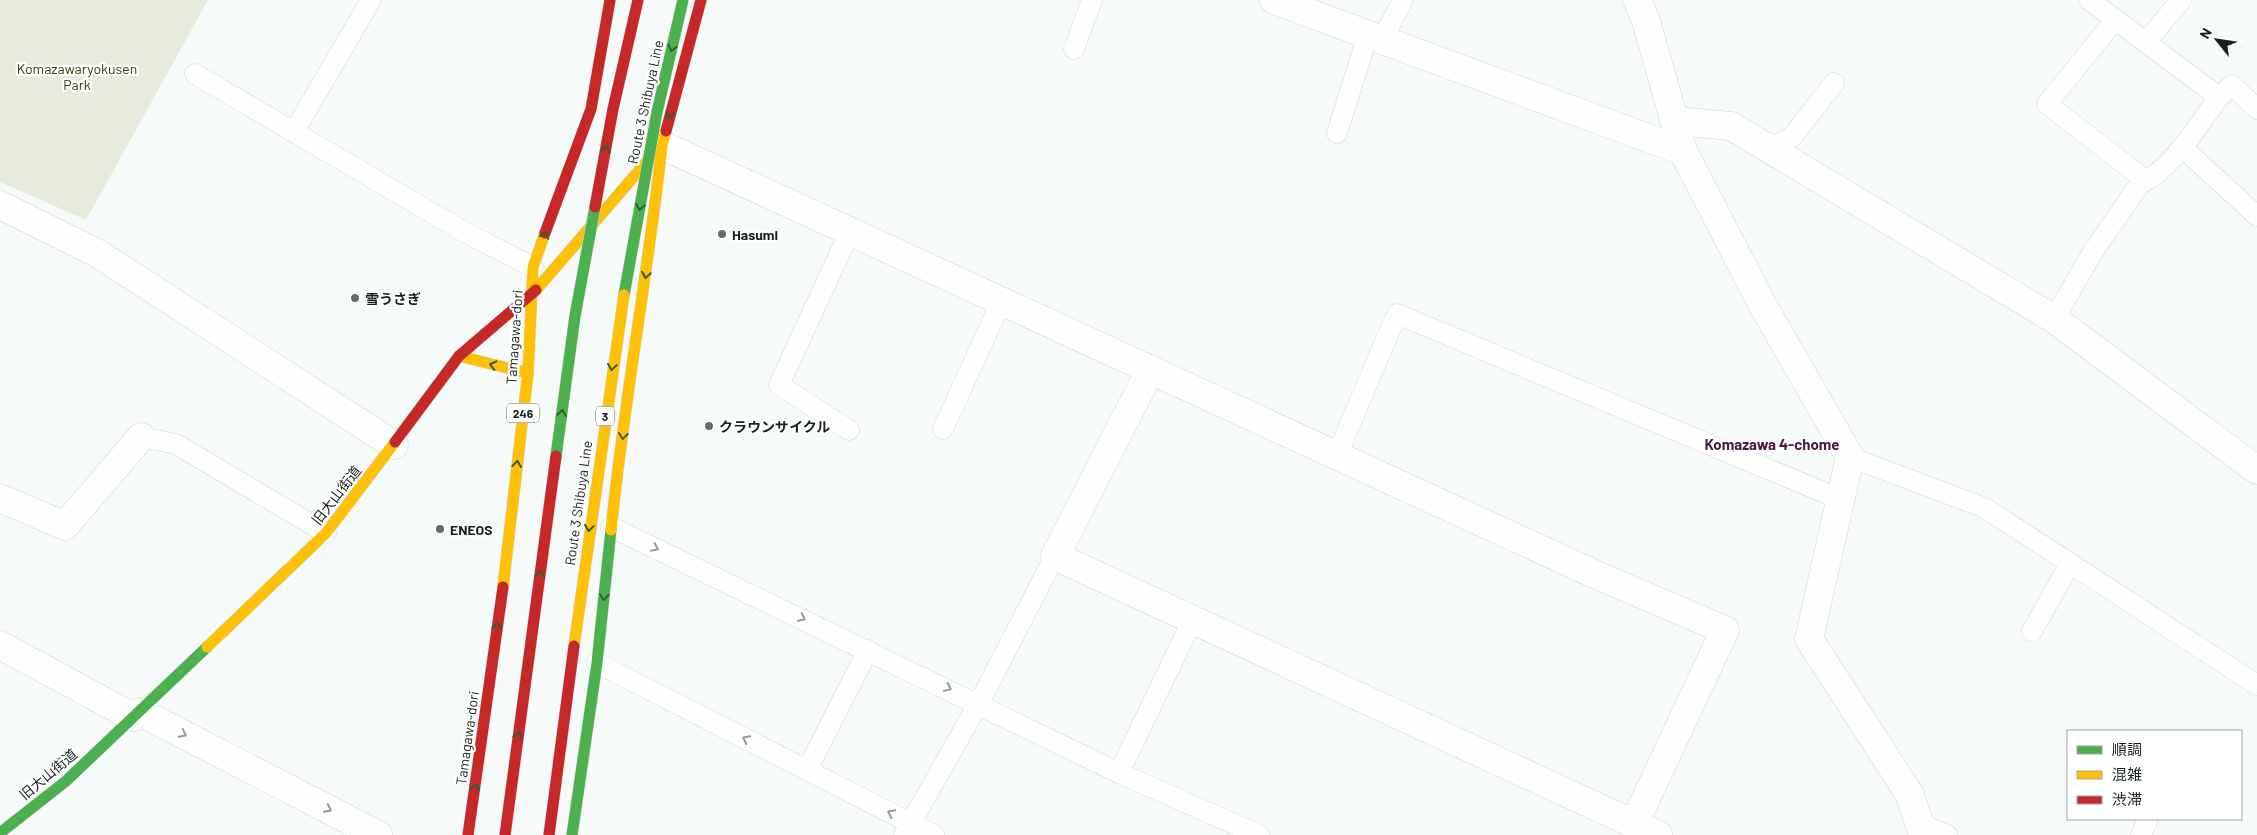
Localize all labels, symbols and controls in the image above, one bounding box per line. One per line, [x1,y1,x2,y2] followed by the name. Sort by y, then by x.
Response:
[2192,15,2242,65] north arrow
[2196,25,2215,42] text: N
[624,39,666,165] street label: Route 3 Shibuya Line
[667,43,678,52] one-way arrow
[17,60,137,93] park label: Komazawaryokusen Park
[665,110,676,119] one-way arrow
[600,144,610,153] one-way arrow
[635,202,645,211] one-way arrow
[732,226,778,243] place label: Hasumi
[716,228,728,240] marker: Hasumi
[539,231,549,240] one-way arrow
[642,271,652,279] one-way arrow
[502,289,526,385] street label: Tamagawa-dori
[365,290,421,307] place label: 雪うさぎ
[349,292,361,304] marker: 雪うさぎ
[489,360,498,371] one-way arrow
[608,363,618,371] one-way arrow
[507,403,539,422] road number: 246
[596,406,614,426] road number: 3
[556,408,567,416] one-way arrow
[719,418,830,435] place label: クラウンサイクル
[703,420,715,432] marker: クラウンサイクル
[618,432,629,440] one-way arrow
[1705,435,1839,453] district label: Komazawa 4-chome
[561,439,595,567] street label: Route 3 Shibuya Line
[511,460,522,468] one-way arrow
[308,462,364,528] street label: 旧大山街道
[450,521,493,538] place label: ENEOS
[434,523,446,535] marker: ENEOS
[584,524,595,532] one-way arrow
[650,542,659,552] one-way arrow
[534,569,545,577] one-way arrow
[599,593,610,601] one-way arrow
[797,612,806,622] one-way arrow
[492,621,502,630] one-way arrow
[943,682,952,693] one-way arrow
[452,690,482,786] street label: Tamagawa-dori
[178,728,187,738] one-way arrow
[513,730,523,739] one-way arrow
[2067,730,2242,820] legend
[742,735,751,745] one-way arrow
[2112,740,2142,758] text: 順調
[16,745,80,803] street label: 旧大山街道
[2112,765,2142,783] text: 混雑
[469,782,480,790] one-way arrow
[2112,790,2142,808] text: 渋滞
[322,803,331,813] one-way arrow
[887,809,896,819] one-way arrow

